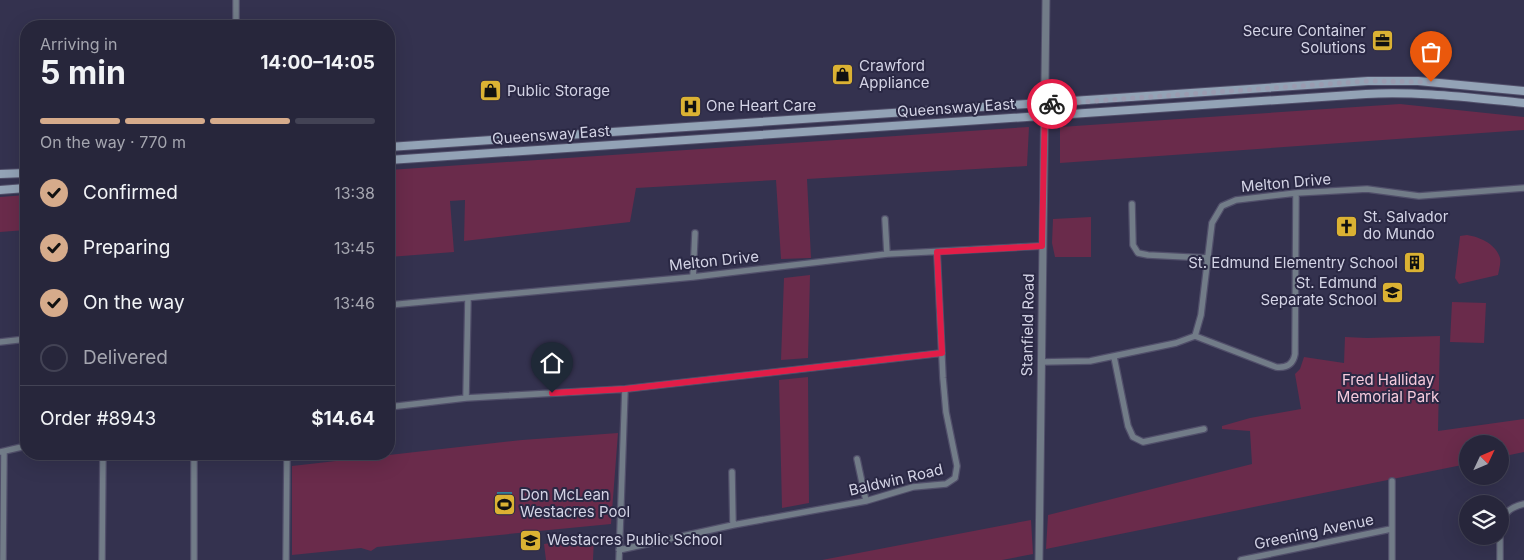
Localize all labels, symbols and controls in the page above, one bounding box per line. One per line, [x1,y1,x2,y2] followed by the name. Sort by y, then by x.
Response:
[1243,21,1366,57] place label: Secure Container Solutions
[1370,28,1394,52] office icon: Secure Container Solutions
[1410,31,1452,82] pin
[40,34,117,54] text: Arriving in
[1417,38,1445,66] icon: bag
[260,51,375,74] text: 14:00–14:05
[40,53,126,92] text: 5 min
[859,56,930,92] place label: Crawford Appliance
[831,63,855,87] shop icon: Crawford Appliance
[479,79,503,103] shop icon: Public Storage
[1027,79,1077,129] courier
[507,81,610,100] place label: Public Storage
[1038,90,1066,118] icon: bike
[678,94,702,118] hospital icon: One Heart Care
[896,94,1016,121] street label: Queensway East
[706,96,816,115] place label: One Heart Care
[491,121,611,148] street label: Queensway East
[40,132,186,152] text: On the way · 770 m
[1240,169,1332,196] street label: Melton Drive
[40,179,68,207] icon: check
[83,181,178,204] text: Confirmed
[334,183,375,203] text: 13:38
[1363,207,1449,243] place label: St. Salvador do Mundo
[1335,214,1359,238] church icon: St. Salvador do Mundo
[40,234,68,262] icon: check
[83,236,170,259] text: Preparing
[334,238,375,258] text: 13:45
[668,246,760,275] street label: Melton Drive
[1402,251,1426,275] building icon: St. Edmund Elementry School
[1188,253,1398,272] place label: St. Edmund Elementry School
[1017,273,1038,377] street label: Stanfield Road
[1260,273,1377,309] place label: St. Edmund Separate School
[1381,280,1405,304] school or university icon: St. Edmund Separate School
[40,289,68,317] icon: check
[83,291,185,314] text: On the way
[334,293,375,313] text: 13:46
[531,342,573,393] pin
[83,346,168,369] text: Delivered
[538,349,566,377] icon: home
[1337,370,1440,406] park label: Fred Halliday Memorial Park
[40,407,156,430] text: Order #8943
[311,407,375,430] text: $14.64
[1459,435,1509,485] north arrow
[1459,435,1509,545] map controls
[847,459,945,500] street label: Baldwin Road
[520,485,630,521] place label: Don McLean Westacres Pool
[492,492,516,516] sports icon: Don McLean Westacres Pool
[1459,495,1509,545] button: layers
[1252,510,1375,553] street label: Greening Avenue
[519,528,543,552] school or university icon: Westacres Public School
[547,530,722,549] place label: Westacres Public School

